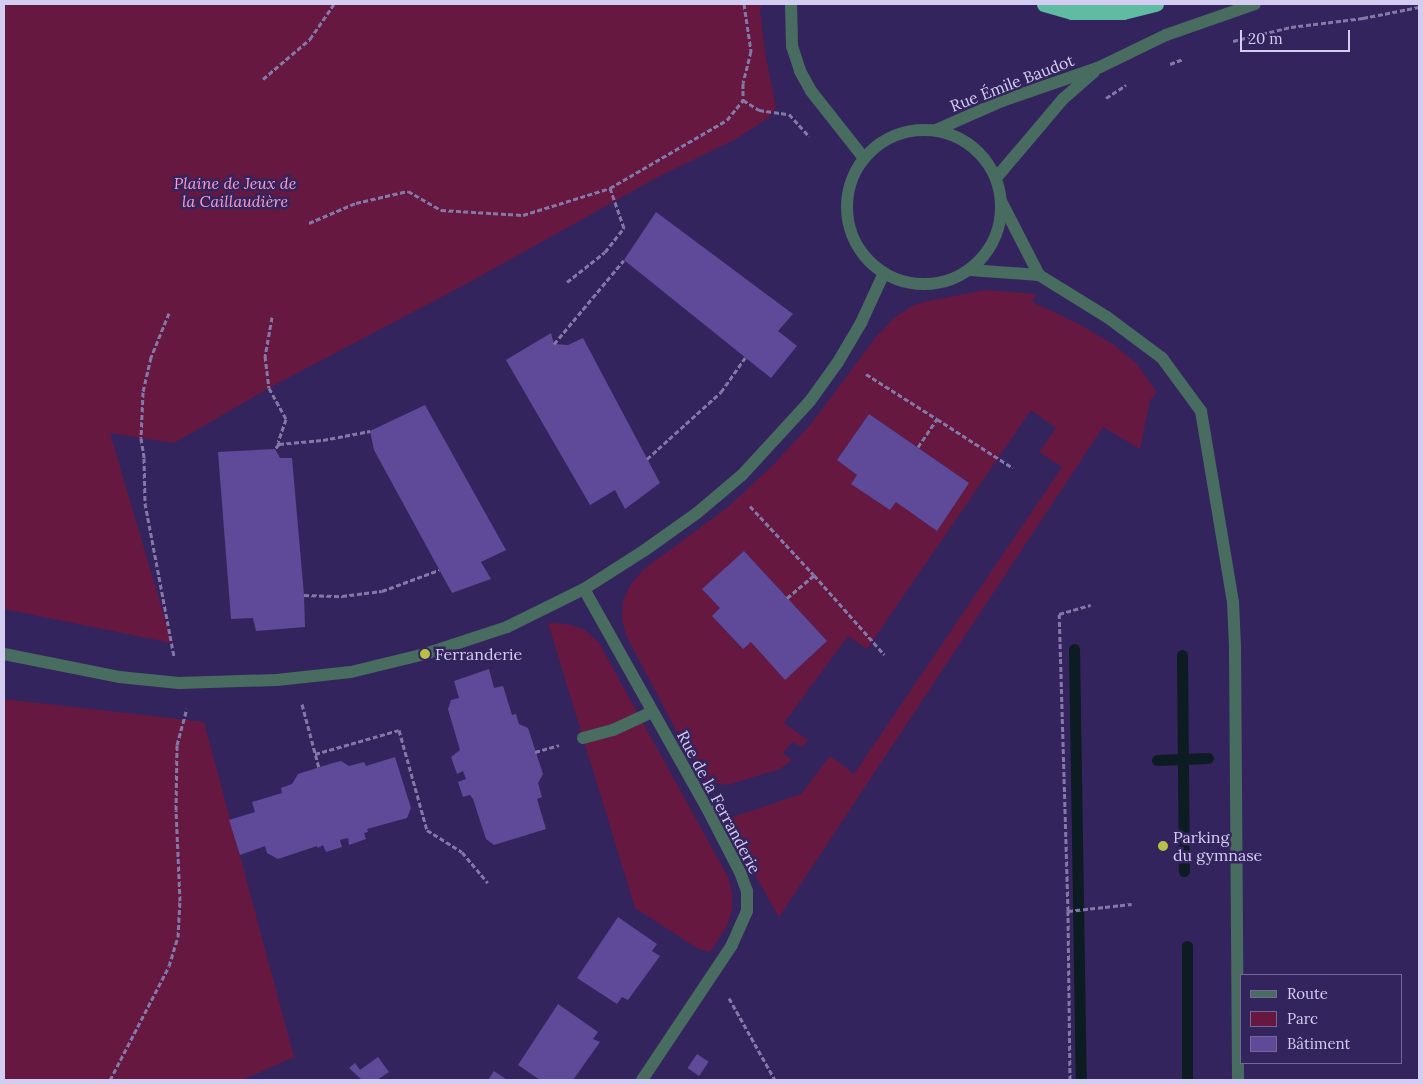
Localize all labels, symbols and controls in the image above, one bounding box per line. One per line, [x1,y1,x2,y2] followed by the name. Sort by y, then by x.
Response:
[1243,20,1353,52] scale bar
[1248,29,1283,48] text: 20 m
[947,51,1077,115] street label: Rue Émile Baudot
[174,173,296,211] park label: Plaine de Jeux de la Caillaudière
[435,644,522,664] place label: Ferranderie
[419,648,431,660] marker: Ferranderie
[673,727,765,877] street label: Rue de la Ferranderie
[1173,827,1262,865] place label: Parking du gymnase
[1157,840,1169,852] marker: Parking du gymnase
[1240,974,1403,1064] legend
[1287,984,1328,1003] text: Route
[1287,1009,1318,1028] text: Parc
[1287,1034,1350,1053] text: Bâtiment

